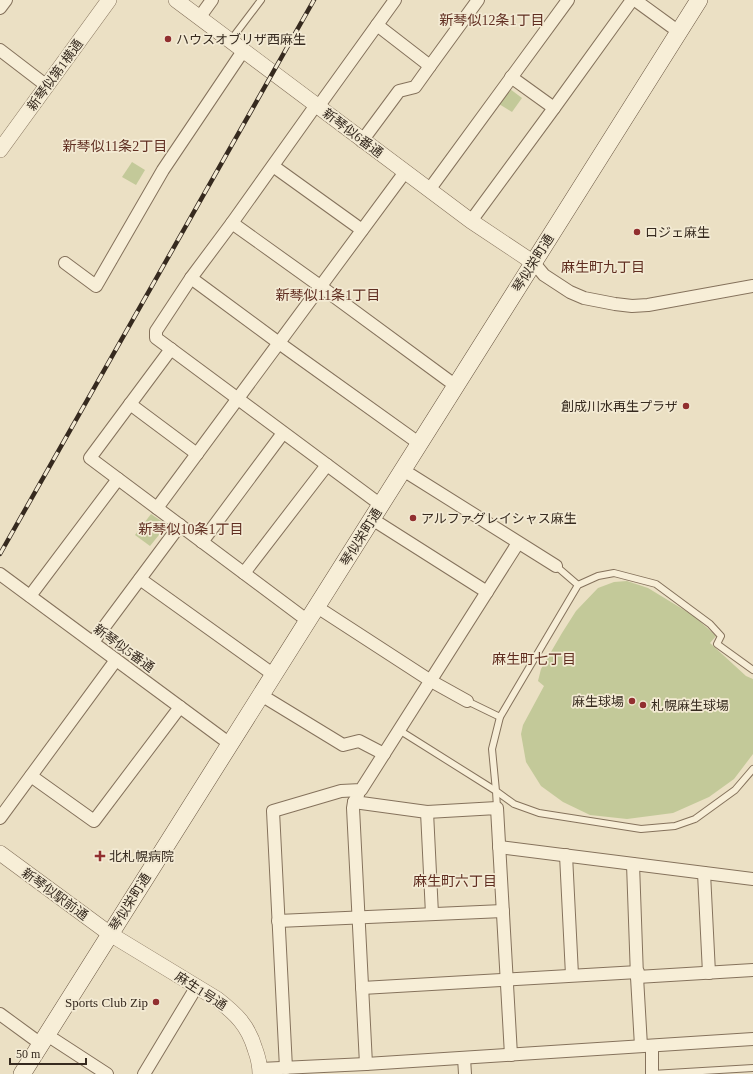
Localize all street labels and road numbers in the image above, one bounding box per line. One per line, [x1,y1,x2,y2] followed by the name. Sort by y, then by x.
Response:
[24,36,86,114] street label: 新琴似第1横通
[320,105,386,161] street label: 新琴似6番通
[509,231,557,295] street label: 琴似栄町通
[337,505,385,569] street label: 琴似栄町通
[91,621,157,675] street label: 新琴似5番通
[19,865,91,923] street label: 新琴似駅前通
[106,870,154,934] street label: 琴似栄町通
[172,969,230,1013] street label: 麻生1号通

